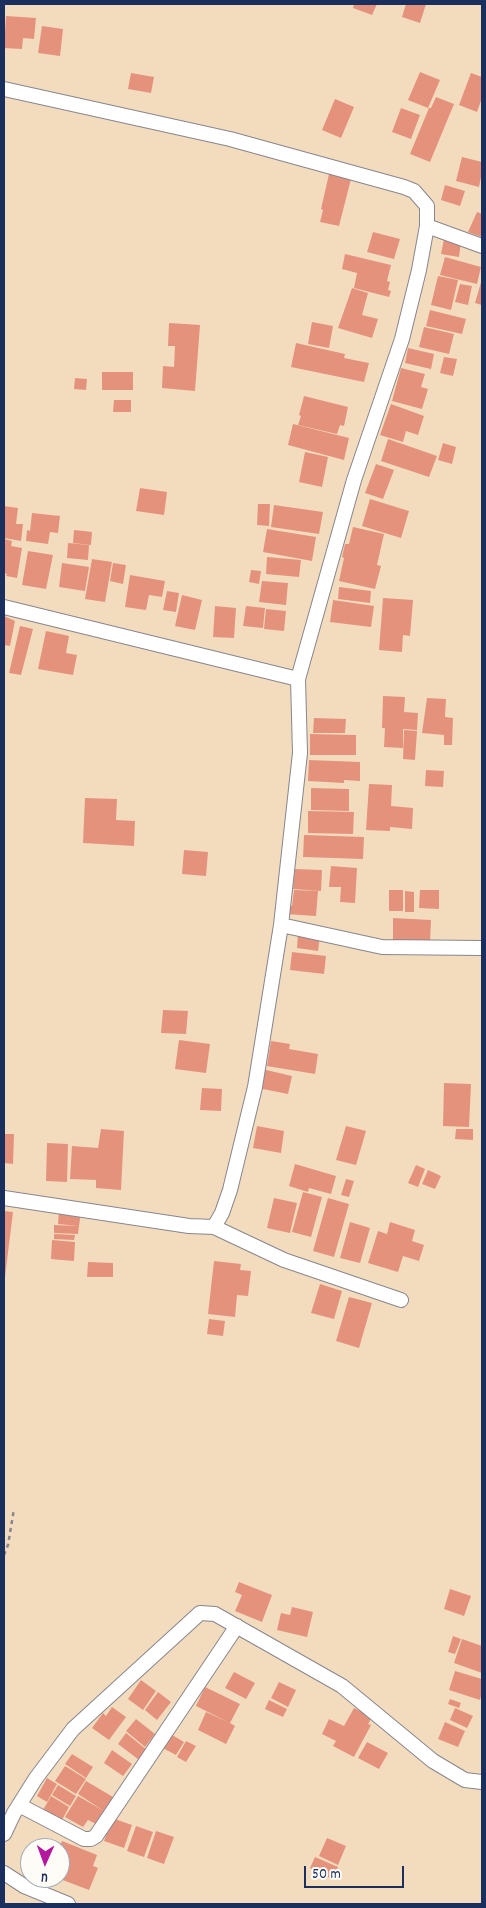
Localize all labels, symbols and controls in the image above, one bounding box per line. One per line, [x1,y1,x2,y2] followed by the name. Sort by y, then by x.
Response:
[20,1838,70,1888] north arrow
[306,1856,406,1888] scale bar
[312,1864,341,1886] text: 50 m
[41,1867,48,1887] text: U

